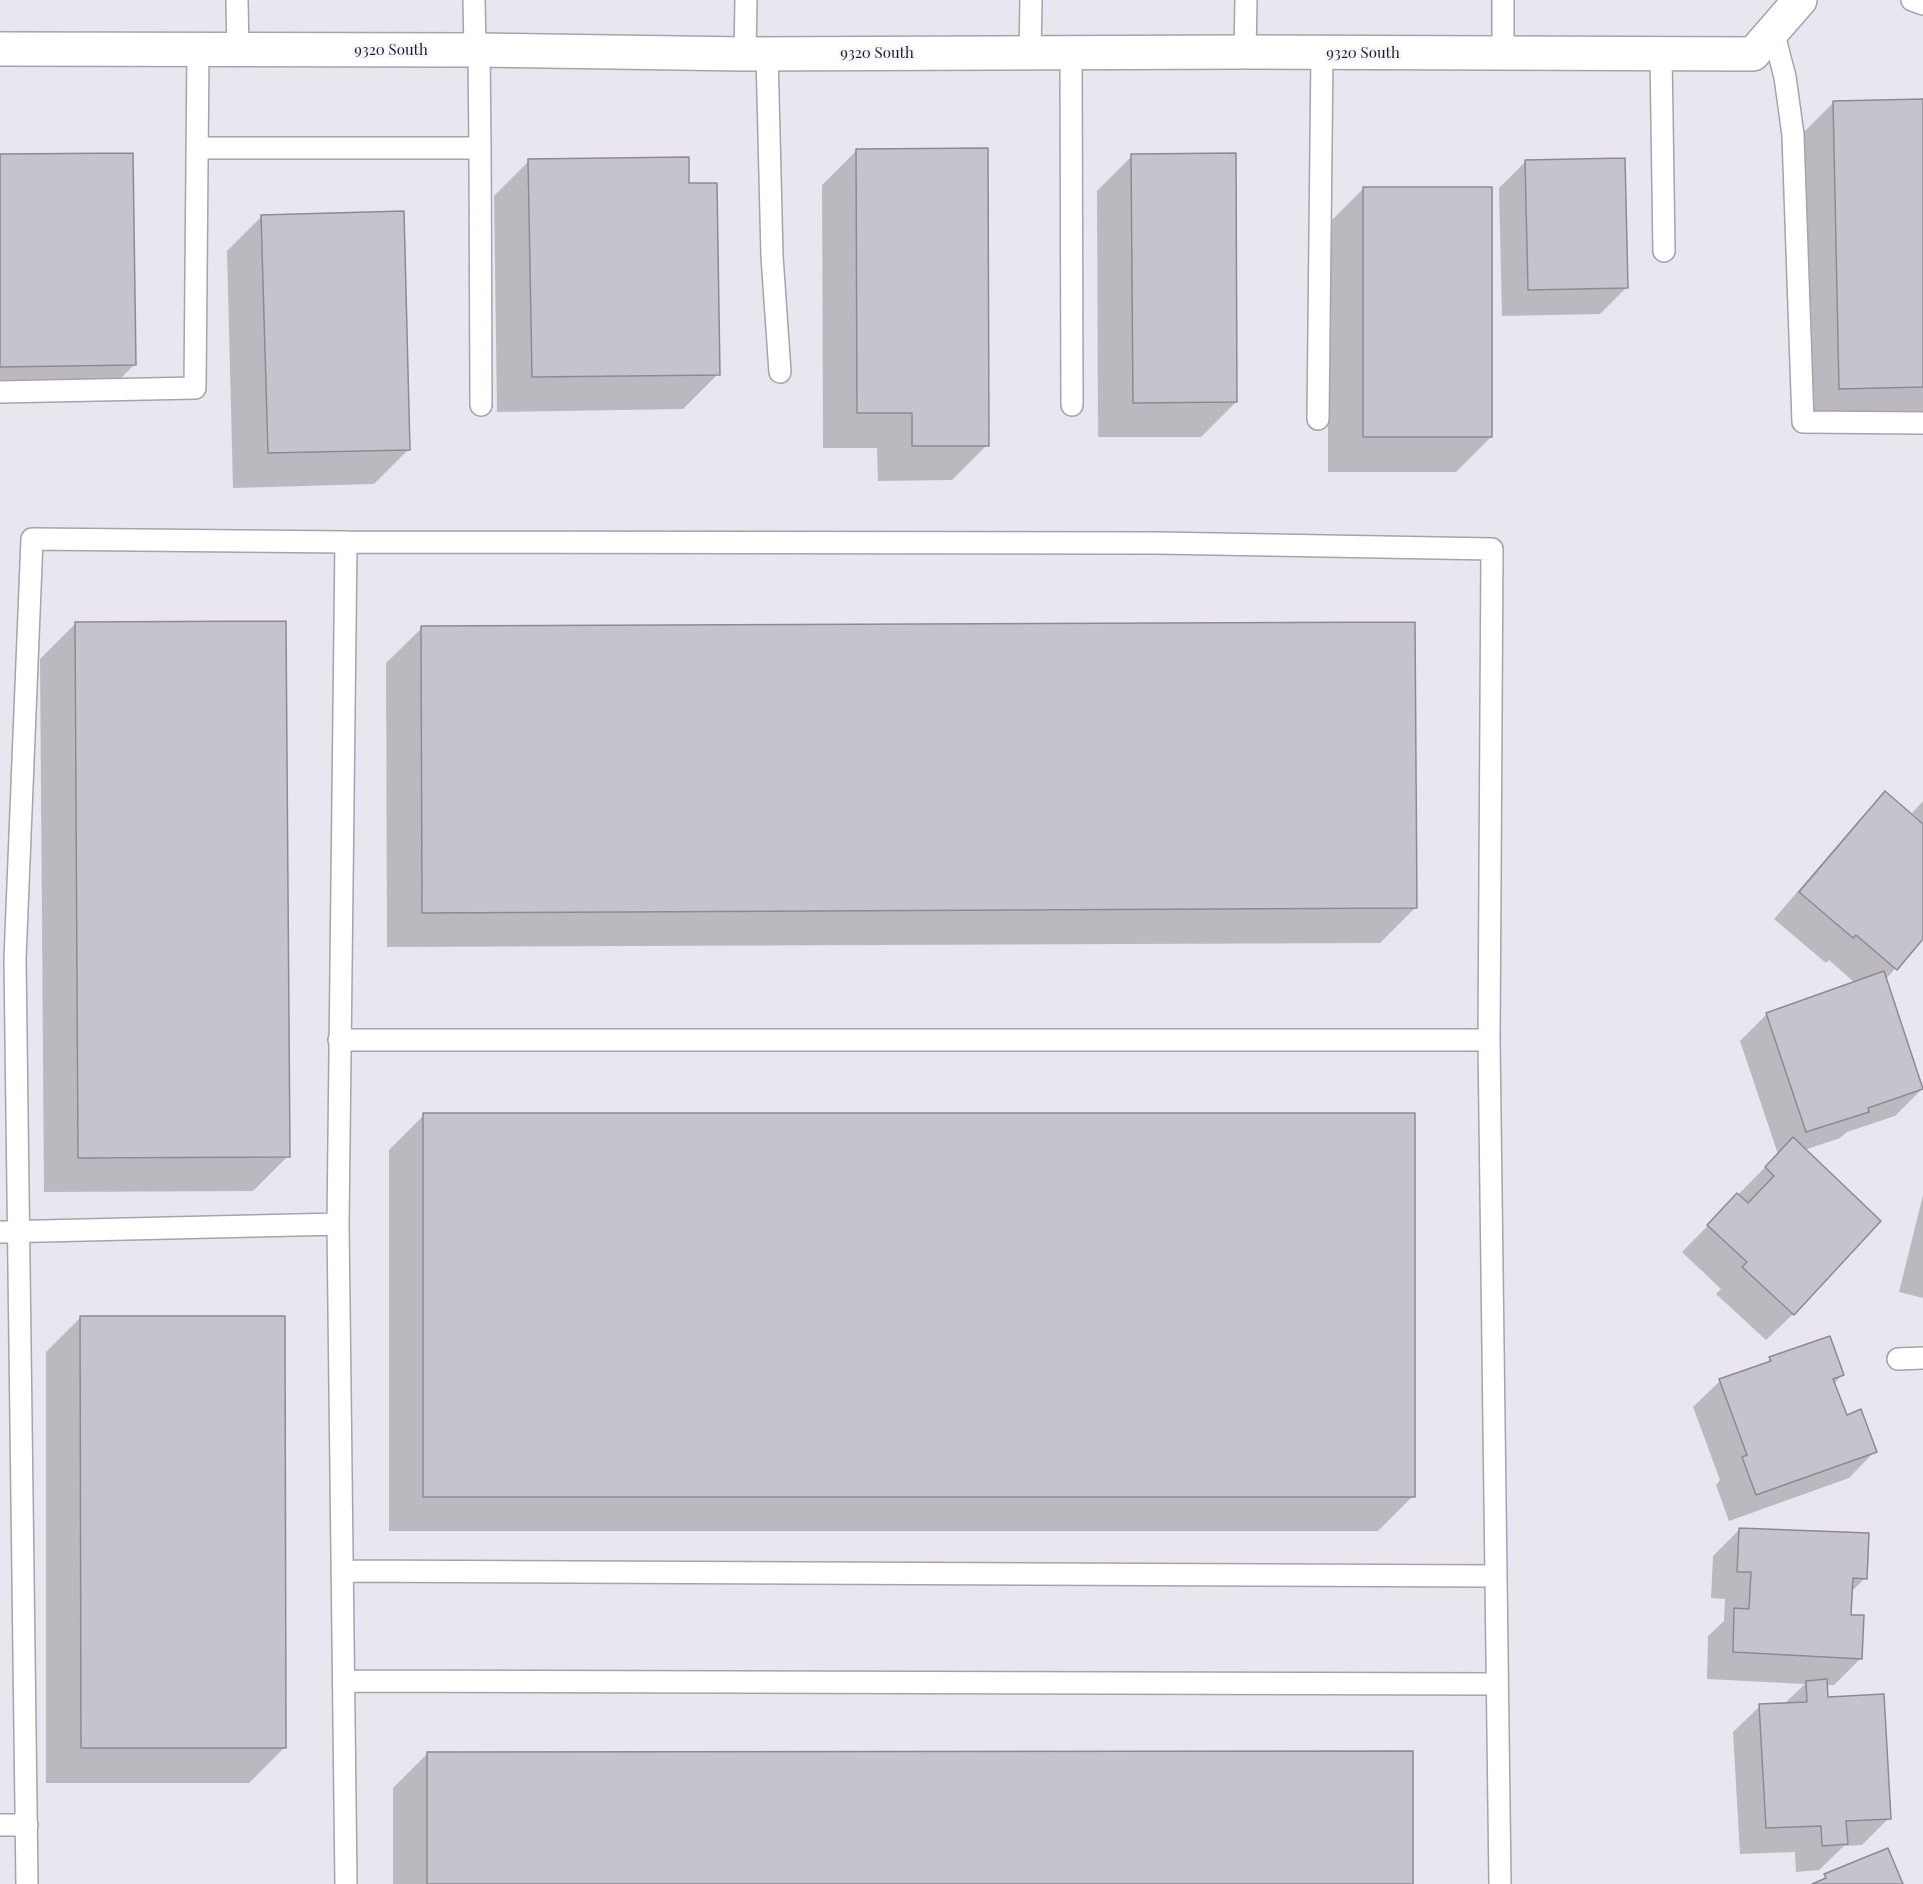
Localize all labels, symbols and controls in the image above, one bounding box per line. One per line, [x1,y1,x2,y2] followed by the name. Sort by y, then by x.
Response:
[354,41,428,59] street label: 9320 South
[840,44,914,62] street label: 9320 South
[1326,44,1400,62] street label: 9320 South

